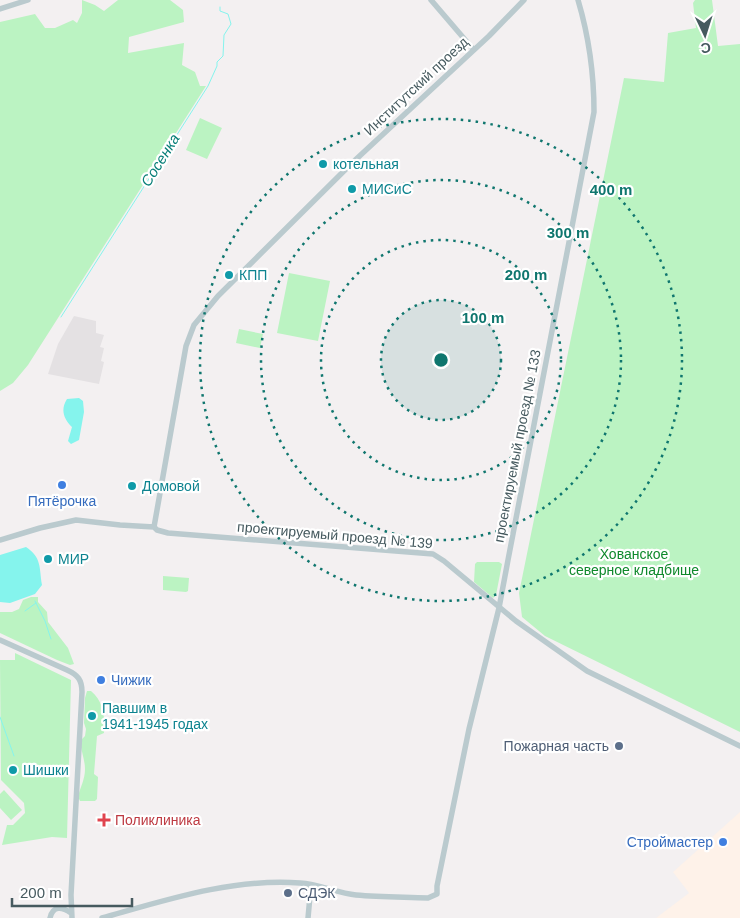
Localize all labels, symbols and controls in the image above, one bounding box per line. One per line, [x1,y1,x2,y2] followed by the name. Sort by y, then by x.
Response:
[680,10,730,60] north arrow
[361,34,471,138] street label: Институтский проезд
[700,40,712,56] text: С
[137,131,183,189] water label: Сосенка
[333,156,399,172] place label: котельная
[317,158,329,170] marker: котельная
[362,181,412,197] place label: МИСиС
[590,181,632,198] text: 400 m
[346,183,358,195] marker: МИСиС
[547,224,589,241] text: 300 m
[505,266,547,283] text: 200 m
[239,267,267,283] place label: КПП
[223,269,235,281] marker: КПП
[462,309,504,326] text: 100 m
[490,348,544,544] street label: проектируемый проезд № 133
[432,351,450,369] centre of rings
[142,478,200,494] place label: Домовой
[56,479,68,491] marker: Пятёрочка
[126,480,138,492] marker: Домовой
[28,493,97,509] place label: Пятёрочка
[237,518,434,552] street label: проектируемый проезд № 139
[569,546,699,578] park label: Хованское северное кладбище
[58,551,89,567] place label: МИР
[42,553,54,565] marker: МИР
[111,672,152,688] place label: Чижик
[95,674,107,686] marker: Чижик
[102,700,208,732] place label: Павшим в 1941-1945 годах
[86,710,98,722] marker: Павшим в 1941-1945 годах
[504,738,609,754] place label: Пожарная часть
[613,740,625,752] marker: Пожарная часть
[23,762,69,778] place label: Шишки
[7,764,19,776] marker: Шишки
[115,812,201,828] place label: Поликлиника
[97,813,111,827] marker: Поликлиника
[627,834,713,850] place label: Строймастер
[717,836,729,848] marker: Строймастер
[12,876,132,908] scale bar
[20,884,62,901] text: 200 m
[298,885,336,901] place label: СДЭК
[282,887,294,899] marker: СДЭК

